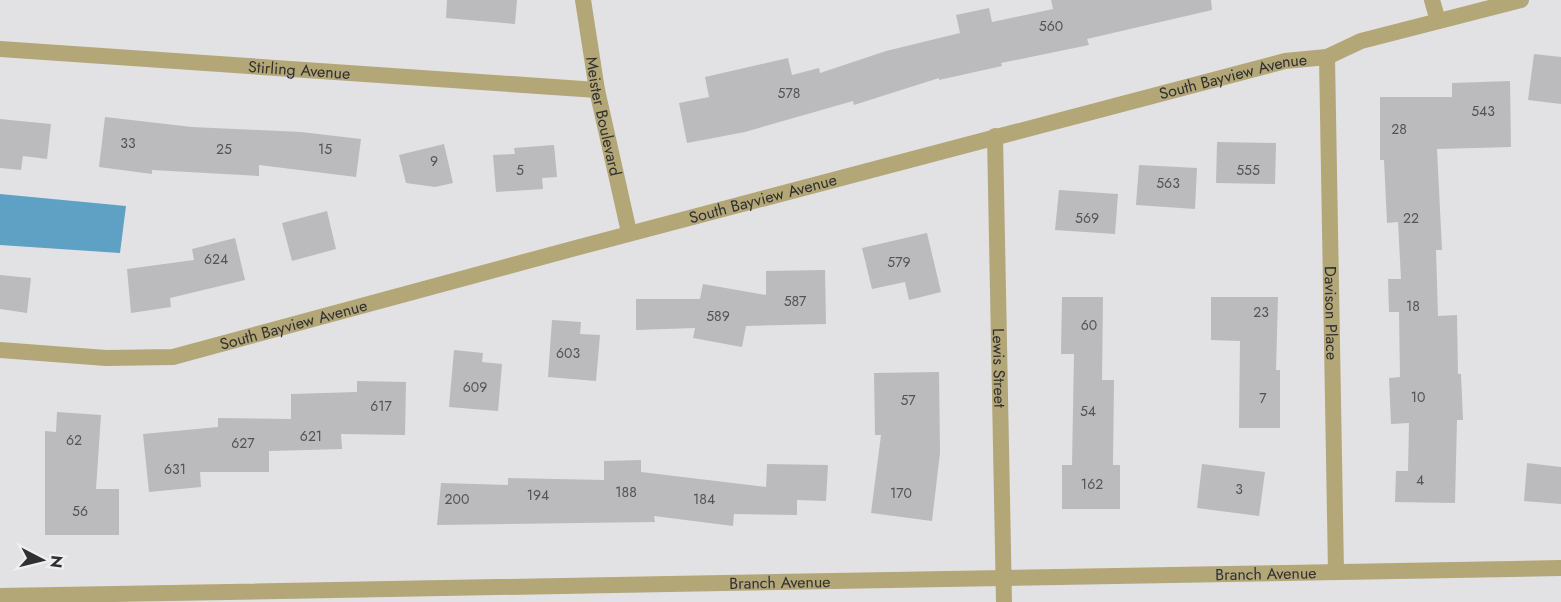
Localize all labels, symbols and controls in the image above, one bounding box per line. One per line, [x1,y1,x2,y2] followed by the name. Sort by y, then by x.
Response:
[1039,16,1063,36] house number: 560
[1156,48,1308,105] street label: South Bayview Avenue
[247,55,351,85] street label: Stirling Avenue
[580,55,627,178] street label: Meister Boulevard
[778,83,800,103] house number: 578
[1471,101,1495,121] house number: 543
[1391,119,1407,139] house number: 28
[120,133,136,153] house number: 33
[216,139,232,159] house number: 25
[318,139,332,159] house number: 15
[430,151,438,171] house number: 9
[516,160,524,180] house number: 5
[1236,160,1260,180] house number: 555
[686,168,839,229] street label: South Bayview Avenue
[1156,173,1180,193] house number: 563
[1075,208,1099,228] house number: 569
[1403,208,1419,228] house number: 22
[204,249,228,269] house number: 624
[887,252,911,272] house number: 579
[1319,266,1343,360] street label: Davison Place
[784,291,807,311] house number: 587
[217,294,370,356] street label: South Bayview Avenue
[1406,296,1420,316] house number: 18
[1253,302,1269,322] house number: 23
[706,306,730,326] house number: 589
[1081,315,1097,335] house number: 60
[987,328,1011,408] street label: Lewis Street
[556,343,580,363] house number: 603
[463,377,487,397] house number: 609
[1411,387,1425,407] house number: 10
[1259,388,1267,408] house number: 7
[900,390,916,410] house number: 57
[370,396,393,416] house number: 617
[1080,401,1096,421] house number: 54
[300,426,322,446] house number: 621
[66,430,82,450] house number: 62
[231,433,255,453] house number: 627
[164,459,186,479] house number: 631
[1416,470,1424,490] house number: 4
[1081,474,1103,494] house number: 162
[1235,479,1243,499] house number: 3
[615,482,637,502] house number: 188
[890,483,912,503] house number: 170
[527,485,549,505] house number: 194
[445,489,469,509] house number: 200
[693,489,715,509] house number: 184
[72,501,88,521] house number: 56
[12,530,72,590] north arrow
[44,554,69,569] text: N
[1215,561,1317,586] street label: Branch Avenue
[729,570,831,595] street label: Branch Avenue

